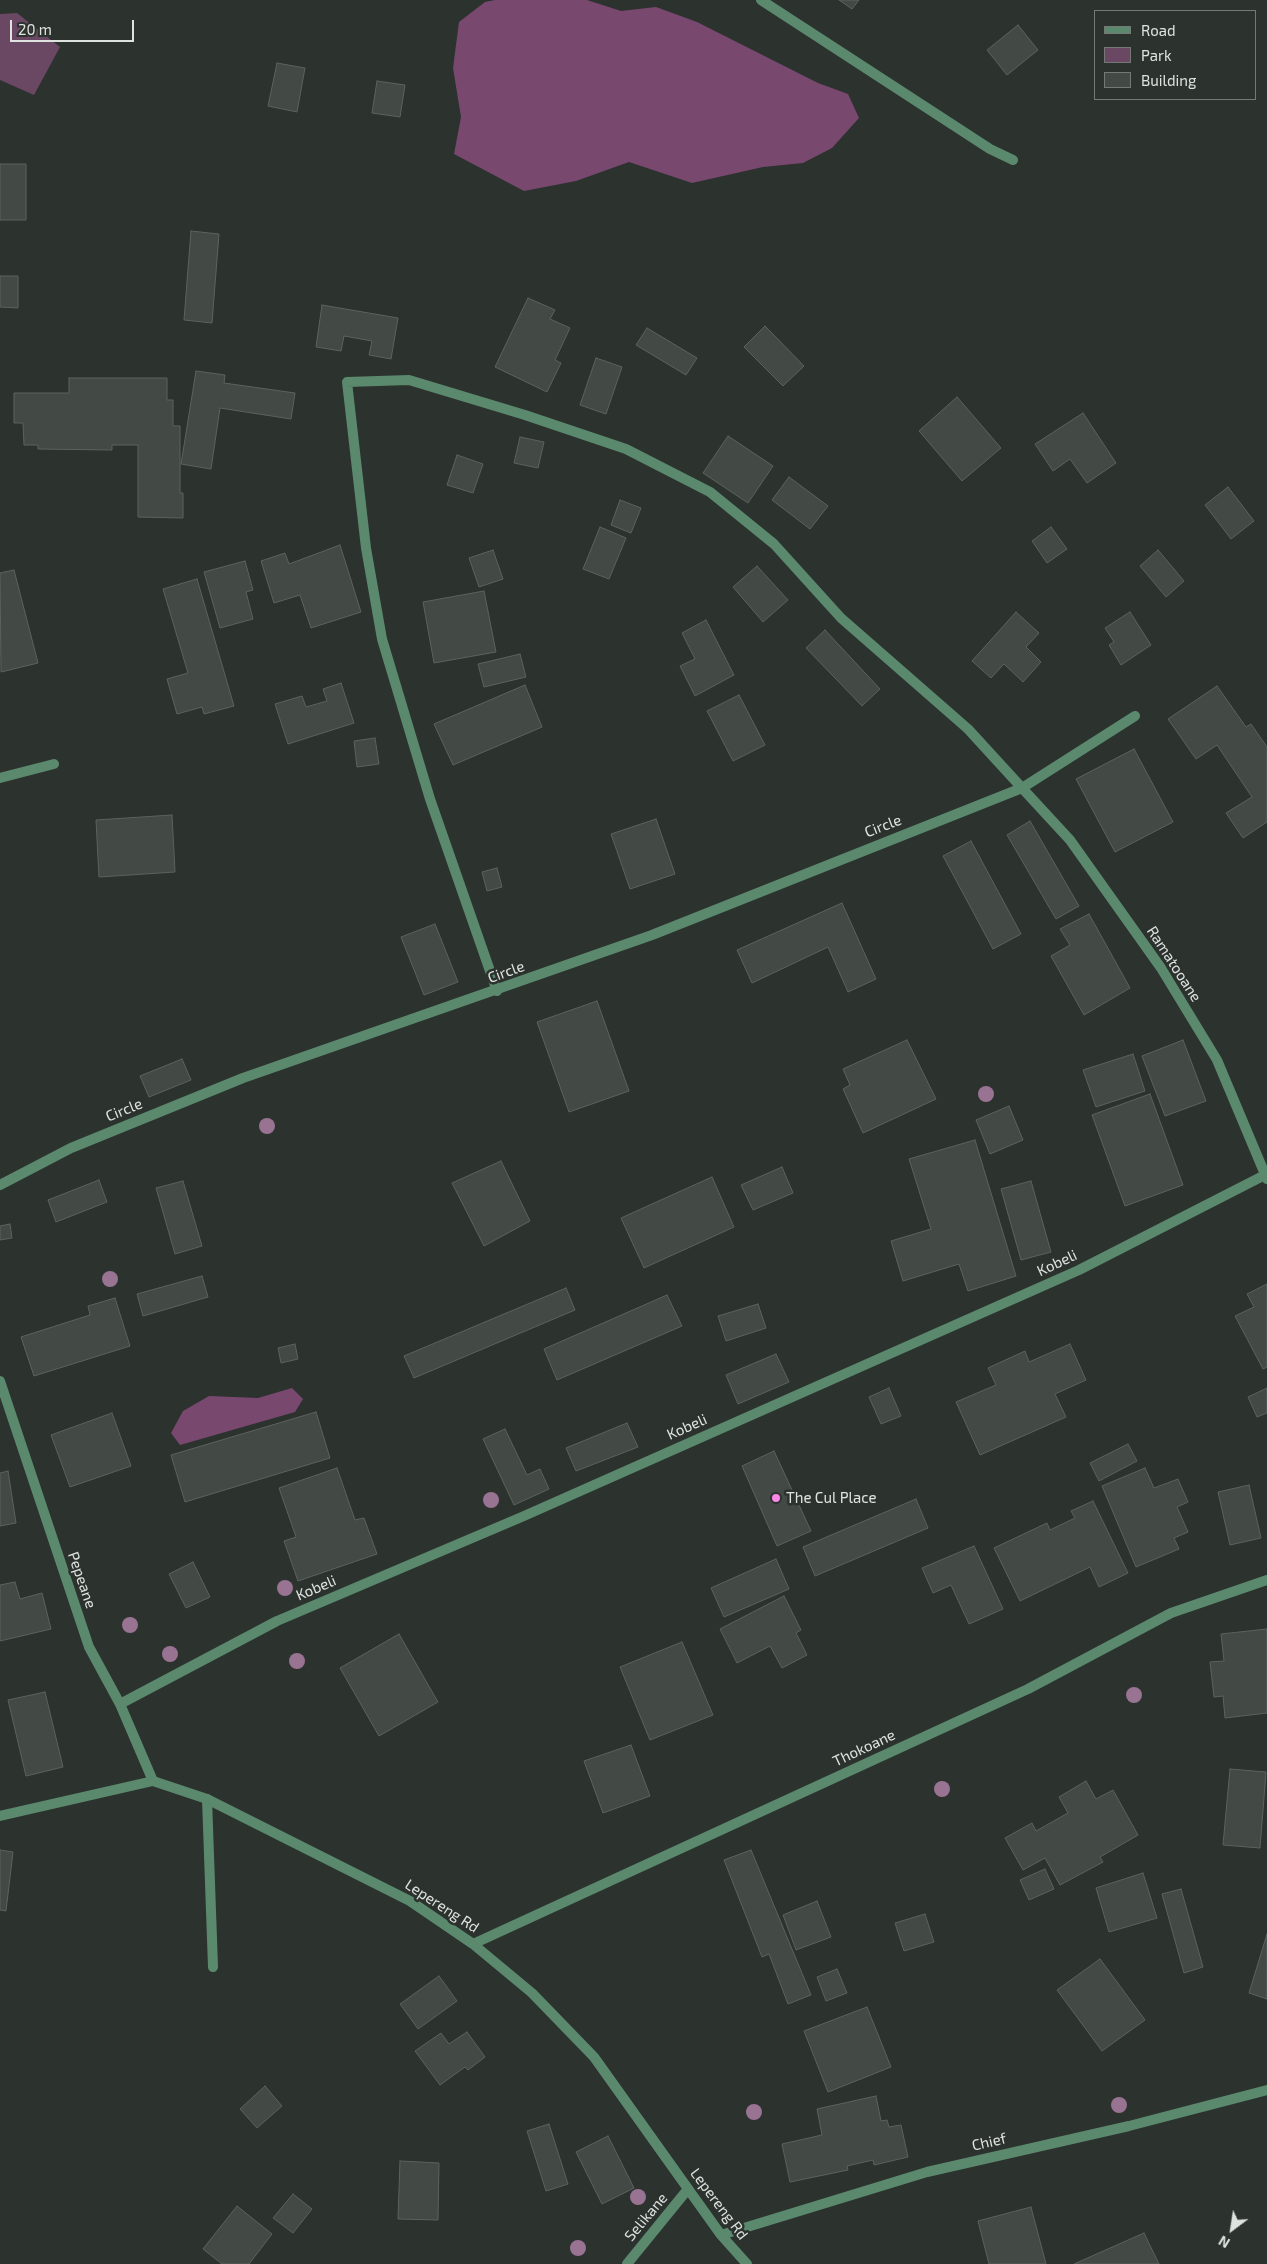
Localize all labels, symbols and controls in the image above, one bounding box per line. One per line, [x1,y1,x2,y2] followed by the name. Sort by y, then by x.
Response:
[12,10,136,42] scale bar
[1094,10,1257,100] legend
[18,20,52,38] text: 20 m
[1141,21,1176,39] text: Road
[1141,46,1172,64] text: Park
[1141,71,1196,89] text: Building
[862,811,904,841] street label: Circle
[1143,923,1205,1005] street label: Ramatooane
[485,957,527,987] street label: Circle
[103,1095,145,1125] street label: Circle
[1034,1246,1080,1280] street label: Kobeli
[664,1410,710,1444] street label: Kobeli
[786,1489,877,1507] place label: The Cul Place
[770,1492,782,1504] marker: The Cul Place
[64,1549,100,1611] street label: Pepeane
[293,1572,339,1604] street label: Kobeli
[830,1726,898,1770] street label: Thokoane
[402,1875,482,1937] street label: Lepereng Rd
[970,2129,1008,2155] street label: Chief
[686,2165,752,2243] street label: Lepereng Rd
[621,2189,671,2245] street label: Selikane
[1207,2204,1257,2254] north arrow
[1215,2232,1233,2252] text: N

